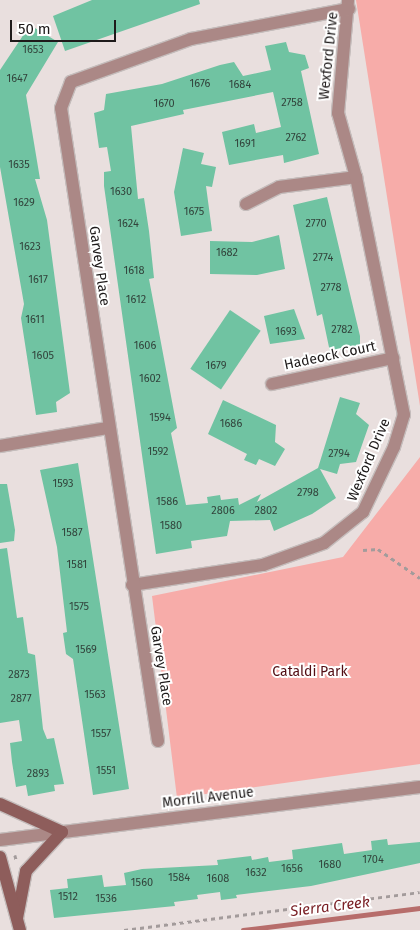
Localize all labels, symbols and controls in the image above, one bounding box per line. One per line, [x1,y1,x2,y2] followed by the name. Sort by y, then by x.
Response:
[12,10,119,42] scale bar
[316,11,342,101] street label: Wexford Drive
[18,20,51,38] text: 50 m
[22,43,44,57] house number: 1653
[6,72,28,86] house number: 1647
[190,77,210,91] house number: 1676
[229,78,251,92] house number: 1684
[281,96,303,110] house number: 2758
[153,97,175,111] house number: 1670
[285,131,307,145] house number: 2762
[235,137,255,151] house number: 1691
[8,158,30,172] house number: 1635
[110,185,132,199] house number: 1630
[13,196,35,210] house number: 1629
[184,205,204,219] house number: 1675
[117,217,139,231] house number: 1624
[305,217,327,231] house number: 2770
[85,225,113,307] street label: Garvey Place
[19,240,41,254] house number: 1623
[216,246,238,260] house number: 1682
[313,251,333,265] house number: 2774
[124,264,144,278] house number: 1618
[28,273,48,287] house number: 1617
[321,281,341,295] house number: 2778
[126,293,146,307] house number: 1612
[25,313,45,327] house number: 1611
[331,323,353,337] house number: 2782
[275,325,297,339] house number: 1693
[283,338,377,374] street label: Hadeock Court
[134,339,156,353] house number: 1606
[32,349,54,363] house number: 1605
[206,359,226,373] house number: 1679
[139,372,161,386] house number: 1602
[149,411,171,425] house number: 1594
[344,416,394,504] street label: Wexford Drive
[220,417,242,431] house number: 1686
[147,445,169,459] house number: 1592
[328,447,350,461] house number: 2794
[52,477,74,491] house number: 1593
[297,486,319,500] house number: 2798
[156,495,178,509] house number: 1586
[211,504,235,518] house number: 2806
[255,504,277,518] house number: 2802
[160,519,182,533] house number: 1580
[61,526,83,540] house number: 1587
[67,558,87,572] house number: 1581
[69,600,89,614] house number: 1575
[146,625,176,707] street label: Garvey Place
[75,643,97,657] house number: 1569
[272,664,348,680] park label: Cataldi Park
[8,668,30,682] house number: 2873
[84,688,106,702] house number: 1563
[10,692,32,706] house number: 2877
[91,727,111,741] house number: 1557
[96,764,116,778] house number: 1551
[27,767,49,781] house number: 2893
[161,784,255,812] street label: Morrill Avenue
[362,853,384,867] house number: 1704
[319,858,341,872] house number: 1680
[281,862,303,876] house number: 1656
[245,866,267,880] house number: 1632
[168,871,190,885] house number: 1584
[207,872,229,886] house number: 1608
[131,876,153,890] house number: 1560
[58,890,78,904] house number: 1512
[95,892,117,906] house number: 1536
[289,893,371,921] water label: Sierra Creek

